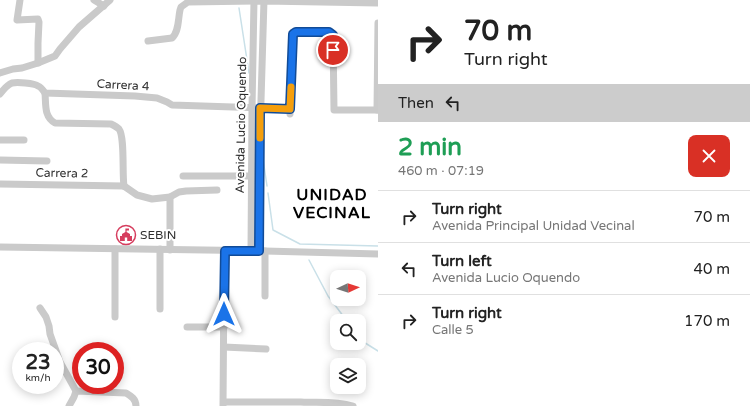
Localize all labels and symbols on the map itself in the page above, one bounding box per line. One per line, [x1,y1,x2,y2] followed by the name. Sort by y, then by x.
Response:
[316,33,350,67] pin
[233,57,249,193] street label: Avenida Lucio Oquendo
[96,77,150,93] street label: Carrera 4
[35,166,89,180] street label: Carrera 2
[293,185,371,223] district label: UNIDAD VECINAL
[115,224,137,246] public building icon: SEBIN
[140,228,176,242] place label: SEBIN
[330,270,366,306] north arrow
[203,293,245,335] position arrow
[72,342,124,394] speed limit sign: 30

